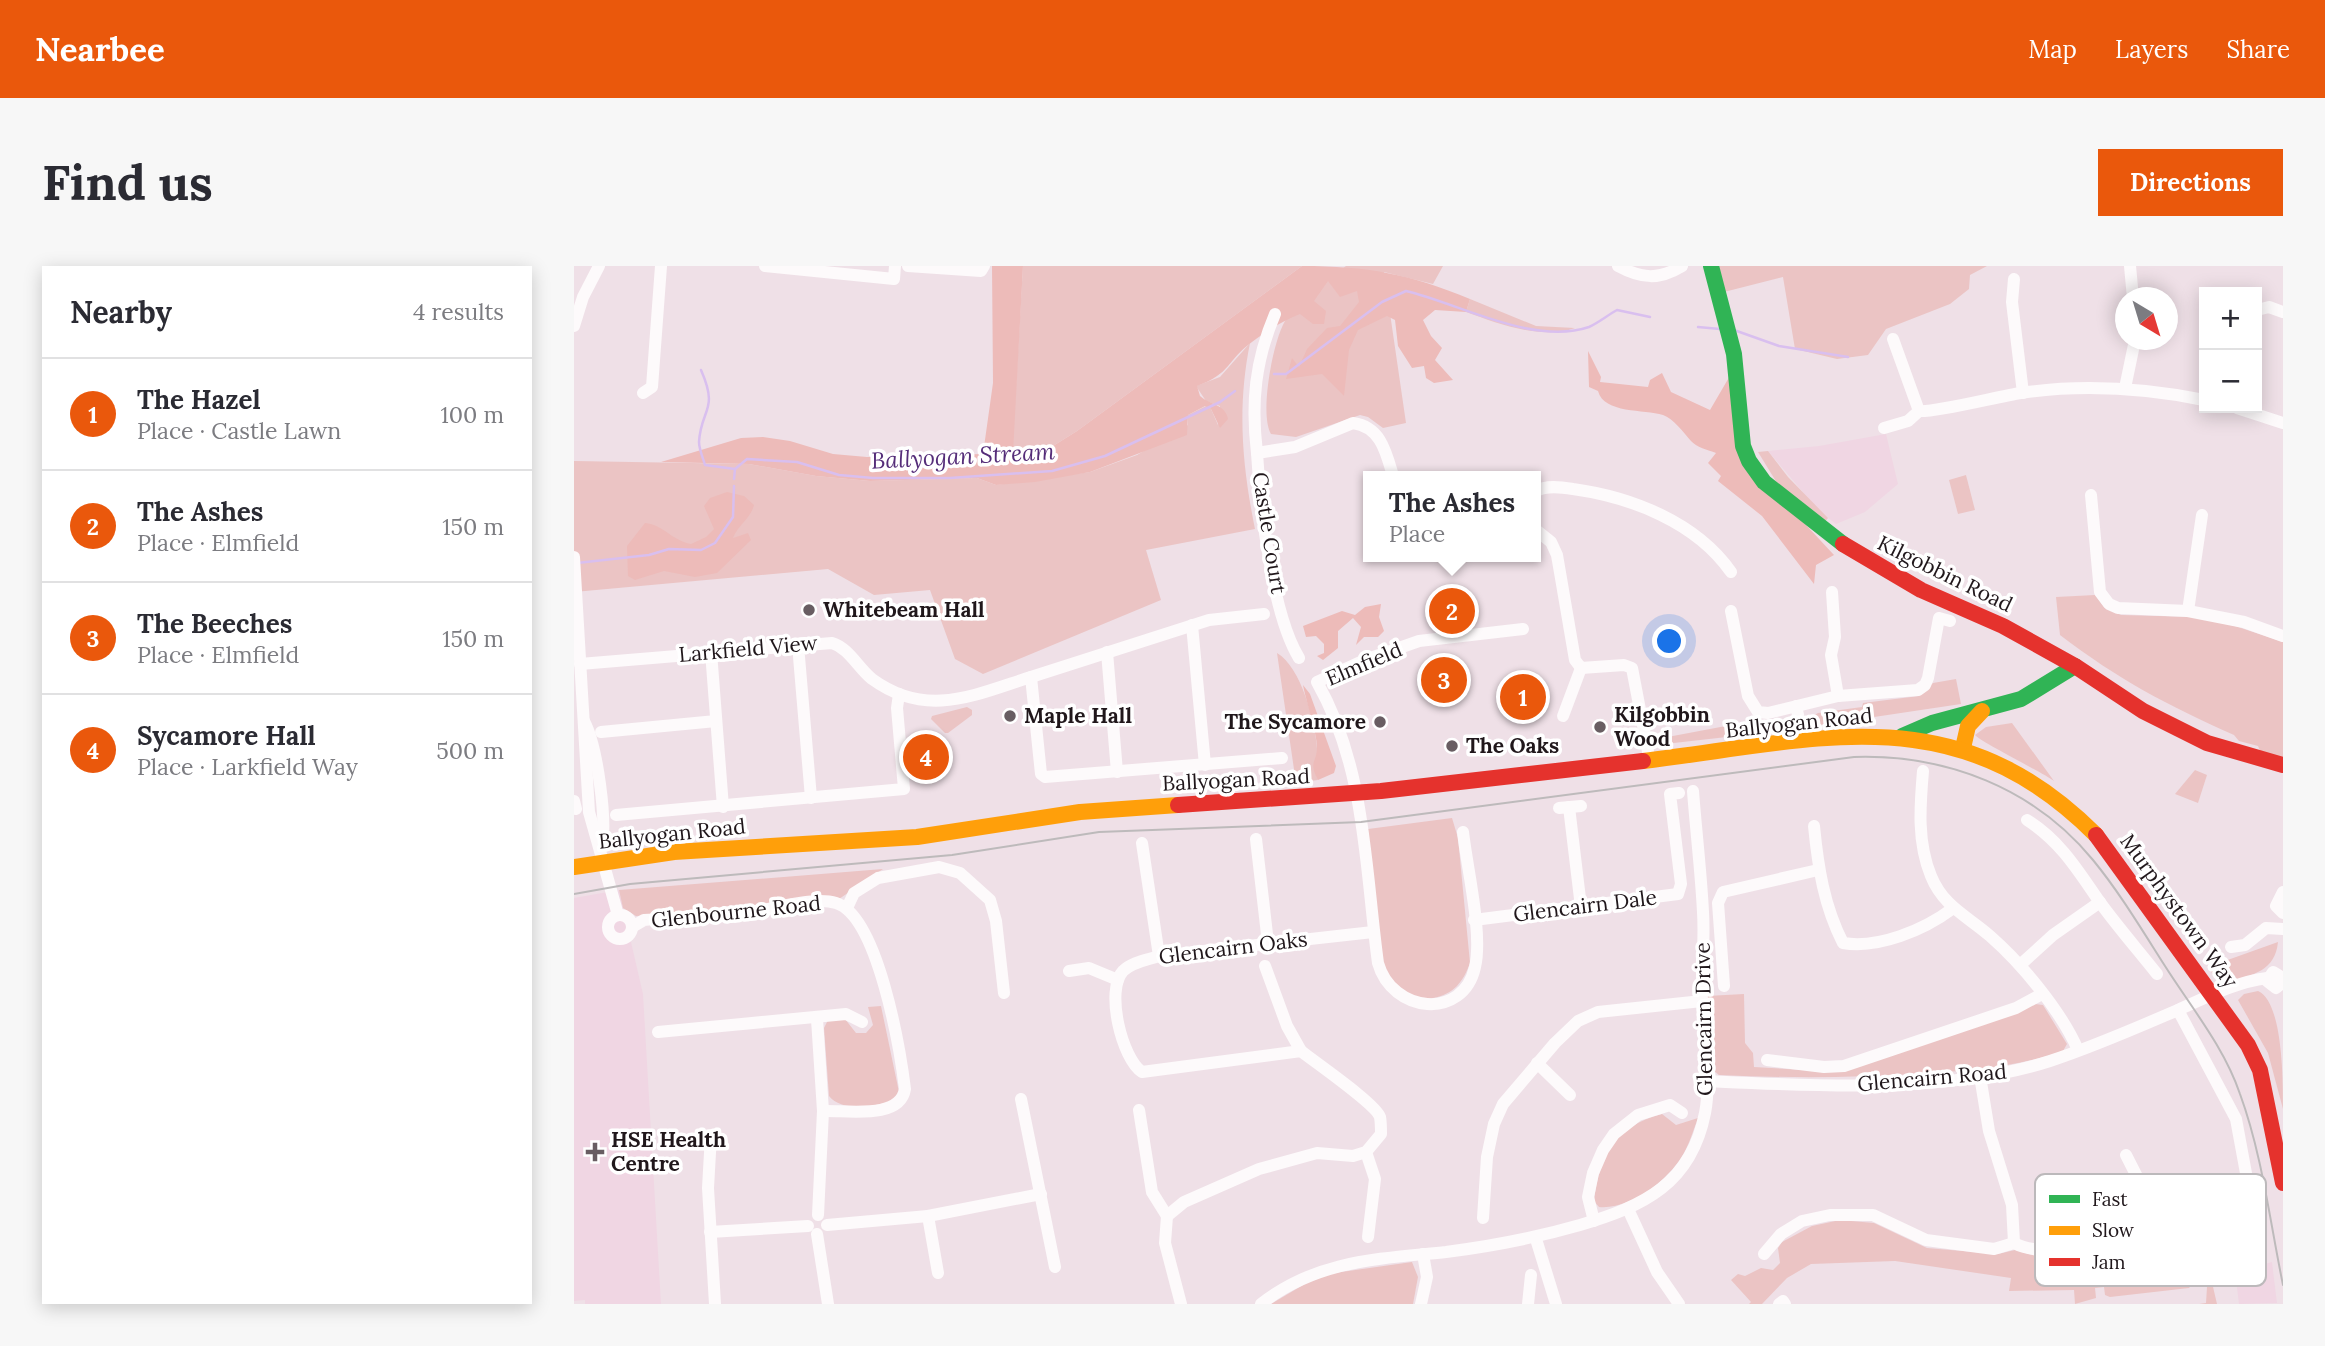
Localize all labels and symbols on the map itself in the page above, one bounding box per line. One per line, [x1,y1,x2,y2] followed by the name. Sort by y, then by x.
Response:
[2115,287,2178,350] north arrow
[870,436,1056,475] water label: Ballyogan Stream
[1247,470,1293,597] street label: Castle Court
[1873,529,2017,618] street label: Kilgobbin Road
[1429,585,1475,637] pin: 2
[823,596,985,623] place label: Whitebeam Hall
[801,602,817,618] marker: Whitebeam Hall
[1652,624,1686,658] your location
[677,629,819,668] street label: Larkfield View
[1322,635,1406,692] street label: Elmfield
[1421,654,1467,706] pin: 3
[1500,671,1546,723] pin: 1
[1614,701,1710,752] place label: Kilgobbin Wood
[1724,701,1874,744] street label: Ballyogan Road
[1024,702,1132,729] place label: Maple Hall
[1002,708,1018,724] marker: Maple Hall
[1224,708,1366,735] place label: The Sycamore
[1372,714,1388,730] marker: The Sycamore
[1592,719,1608,735] marker: Kilgobbin Wood
[903,731,949,783] pin: 4
[1466,732,1559,759] place label: The Oaks
[1444,738,1460,754] marker: The Oaks
[1161,762,1310,797] street label: Ballyogan Road
[597,812,747,855] street label: Ballyogan Road
[2114,828,2244,993] street label: Murphystown Way
[1512,883,1658,928] street label: Glencairn Dale
[650,889,822,934] street label: Glenbourne Road
[1157,925,1309,970] street label: Glencairn Oaks
[1689,942,1718,1096] street label: Glencairn Drive
[1856,1058,2008,1097] street label: Glencairn Road
[611,1126,726,1177] place label: HSE Health Centre
[585,1142,605,1162] marker: HSE Health Centre
[2035,1174,2266,1286] legend
[2092,1187,2128,1211] text: Fast
[2092,1218,2135,1242] text: Slow
[2091,1250,2126,1274] text: Jam

